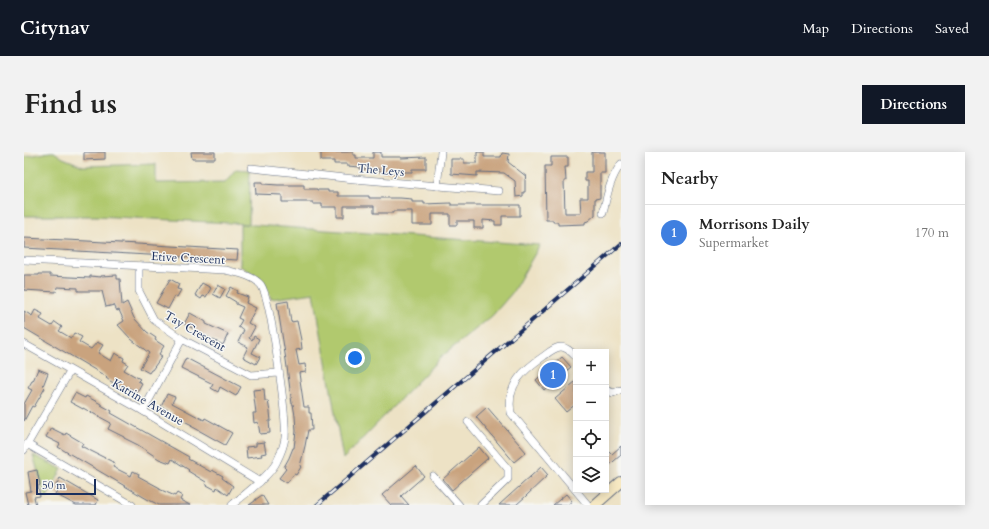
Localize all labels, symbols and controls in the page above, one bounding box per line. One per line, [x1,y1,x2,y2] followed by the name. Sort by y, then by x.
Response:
[20,15,90,41] text: Citynav
[803,19,829,38] text: Map
[851,19,913,38] text: Directions
[935,19,969,38] text: Saved
[24,85,117,123] text: Find us
[862,85,965,124] button: Directions
[357,160,405,180] street label: The Leys
[661,167,718,190] text: Nearby
[699,214,810,234] text: Morrisons Daily
[671,224,677,242] text: 1
[915,224,949,242] text: 170 m
[699,234,769,252] text: Supermarket
[151,248,226,268] street label: Etive Crescent
[162,307,229,355] street label: Tay Crescent
[345,348,365,368] your location
[573,349,609,493] map controls
[573,349,609,385] button: +
[540,360,566,390] pin: 1
[109,375,187,429] street label: Katrine Avenue
[573,385,609,421] button: −
[573,421,609,457] button: locate
[573,457,609,493] button: layers
[36,477,96,496] scale bar
[42,478,66,493] text: 50 m

